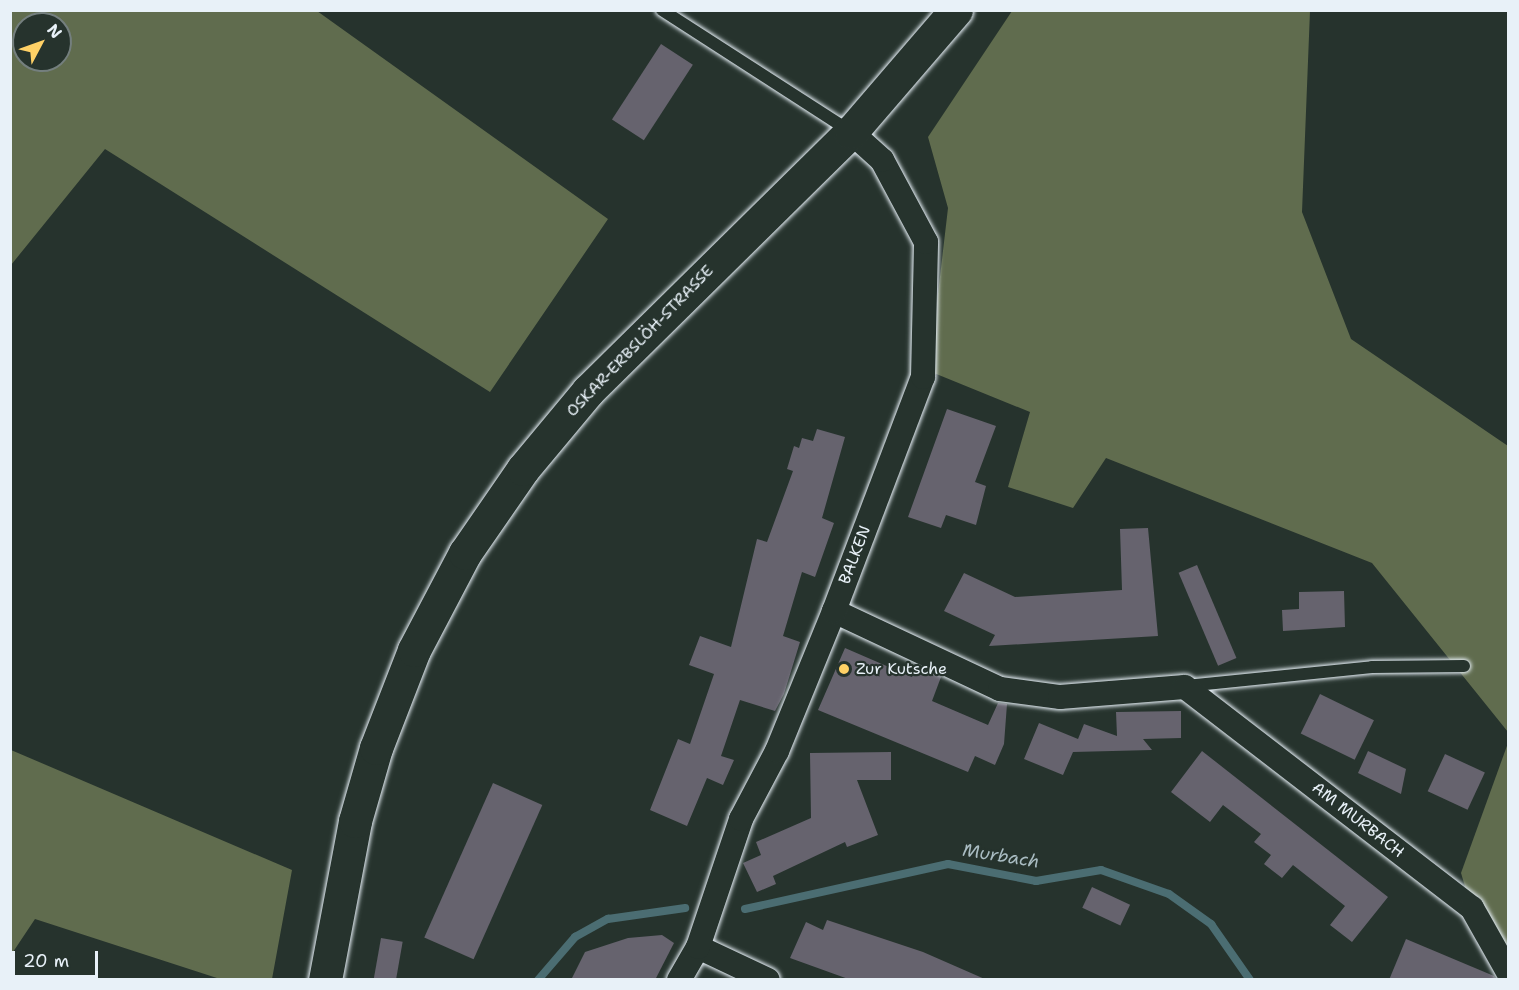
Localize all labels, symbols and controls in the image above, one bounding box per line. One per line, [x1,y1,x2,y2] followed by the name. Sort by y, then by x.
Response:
[12,12,72,72] north arrow
[42,19,67,43] text: N
[562,261,718,421] street label: OSKAR-ERBSLÖH-STRASSE
[835,523,875,587] street label: BALKEN
[856,659,947,679] place label: Zur Kutsche
[837,662,851,676] marker: Zur Kutsche
[1308,778,1408,862] street label: AM MURBACH
[961,839,1041,873] water label: Murbach
[15,939,100,977] scale bar
[23,949,69,973] text: 20 m

